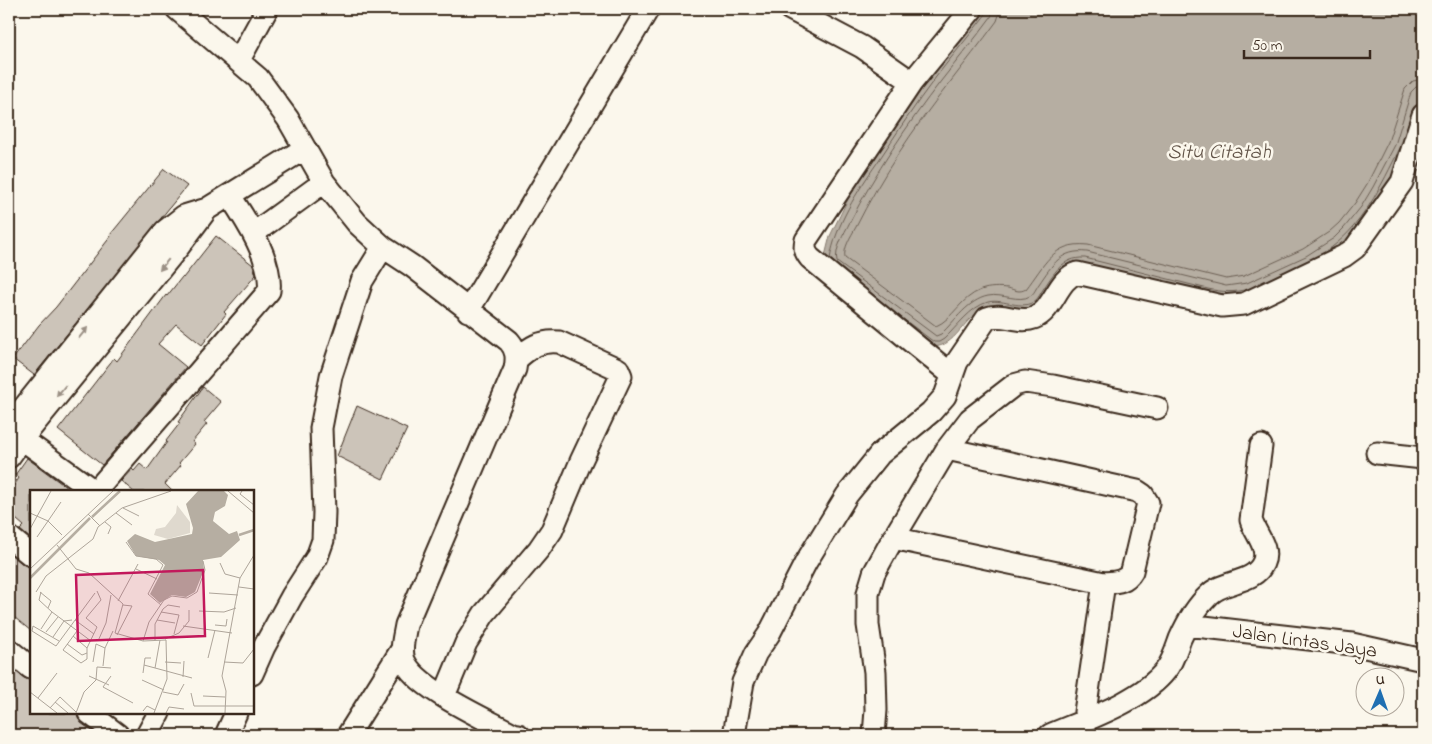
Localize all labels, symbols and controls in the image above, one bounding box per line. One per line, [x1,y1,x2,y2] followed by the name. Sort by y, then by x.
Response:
[1244,28,1371,60] scale bar
[1252,35,1283,57] text: 50 m
[1167,138,1272,168] water label: Situ Citatah
[159,258,170,271] one-way arrow
[78,326,88,340] one-way arrow
[56,384,67,397] one-way arrow
[30,490,254,714] inset map
[1231,618,1379,667] street label: Jalan Lintas Jaya
[1354,666,1404,716] north arrow
[1376,670,1385,691] text: U

